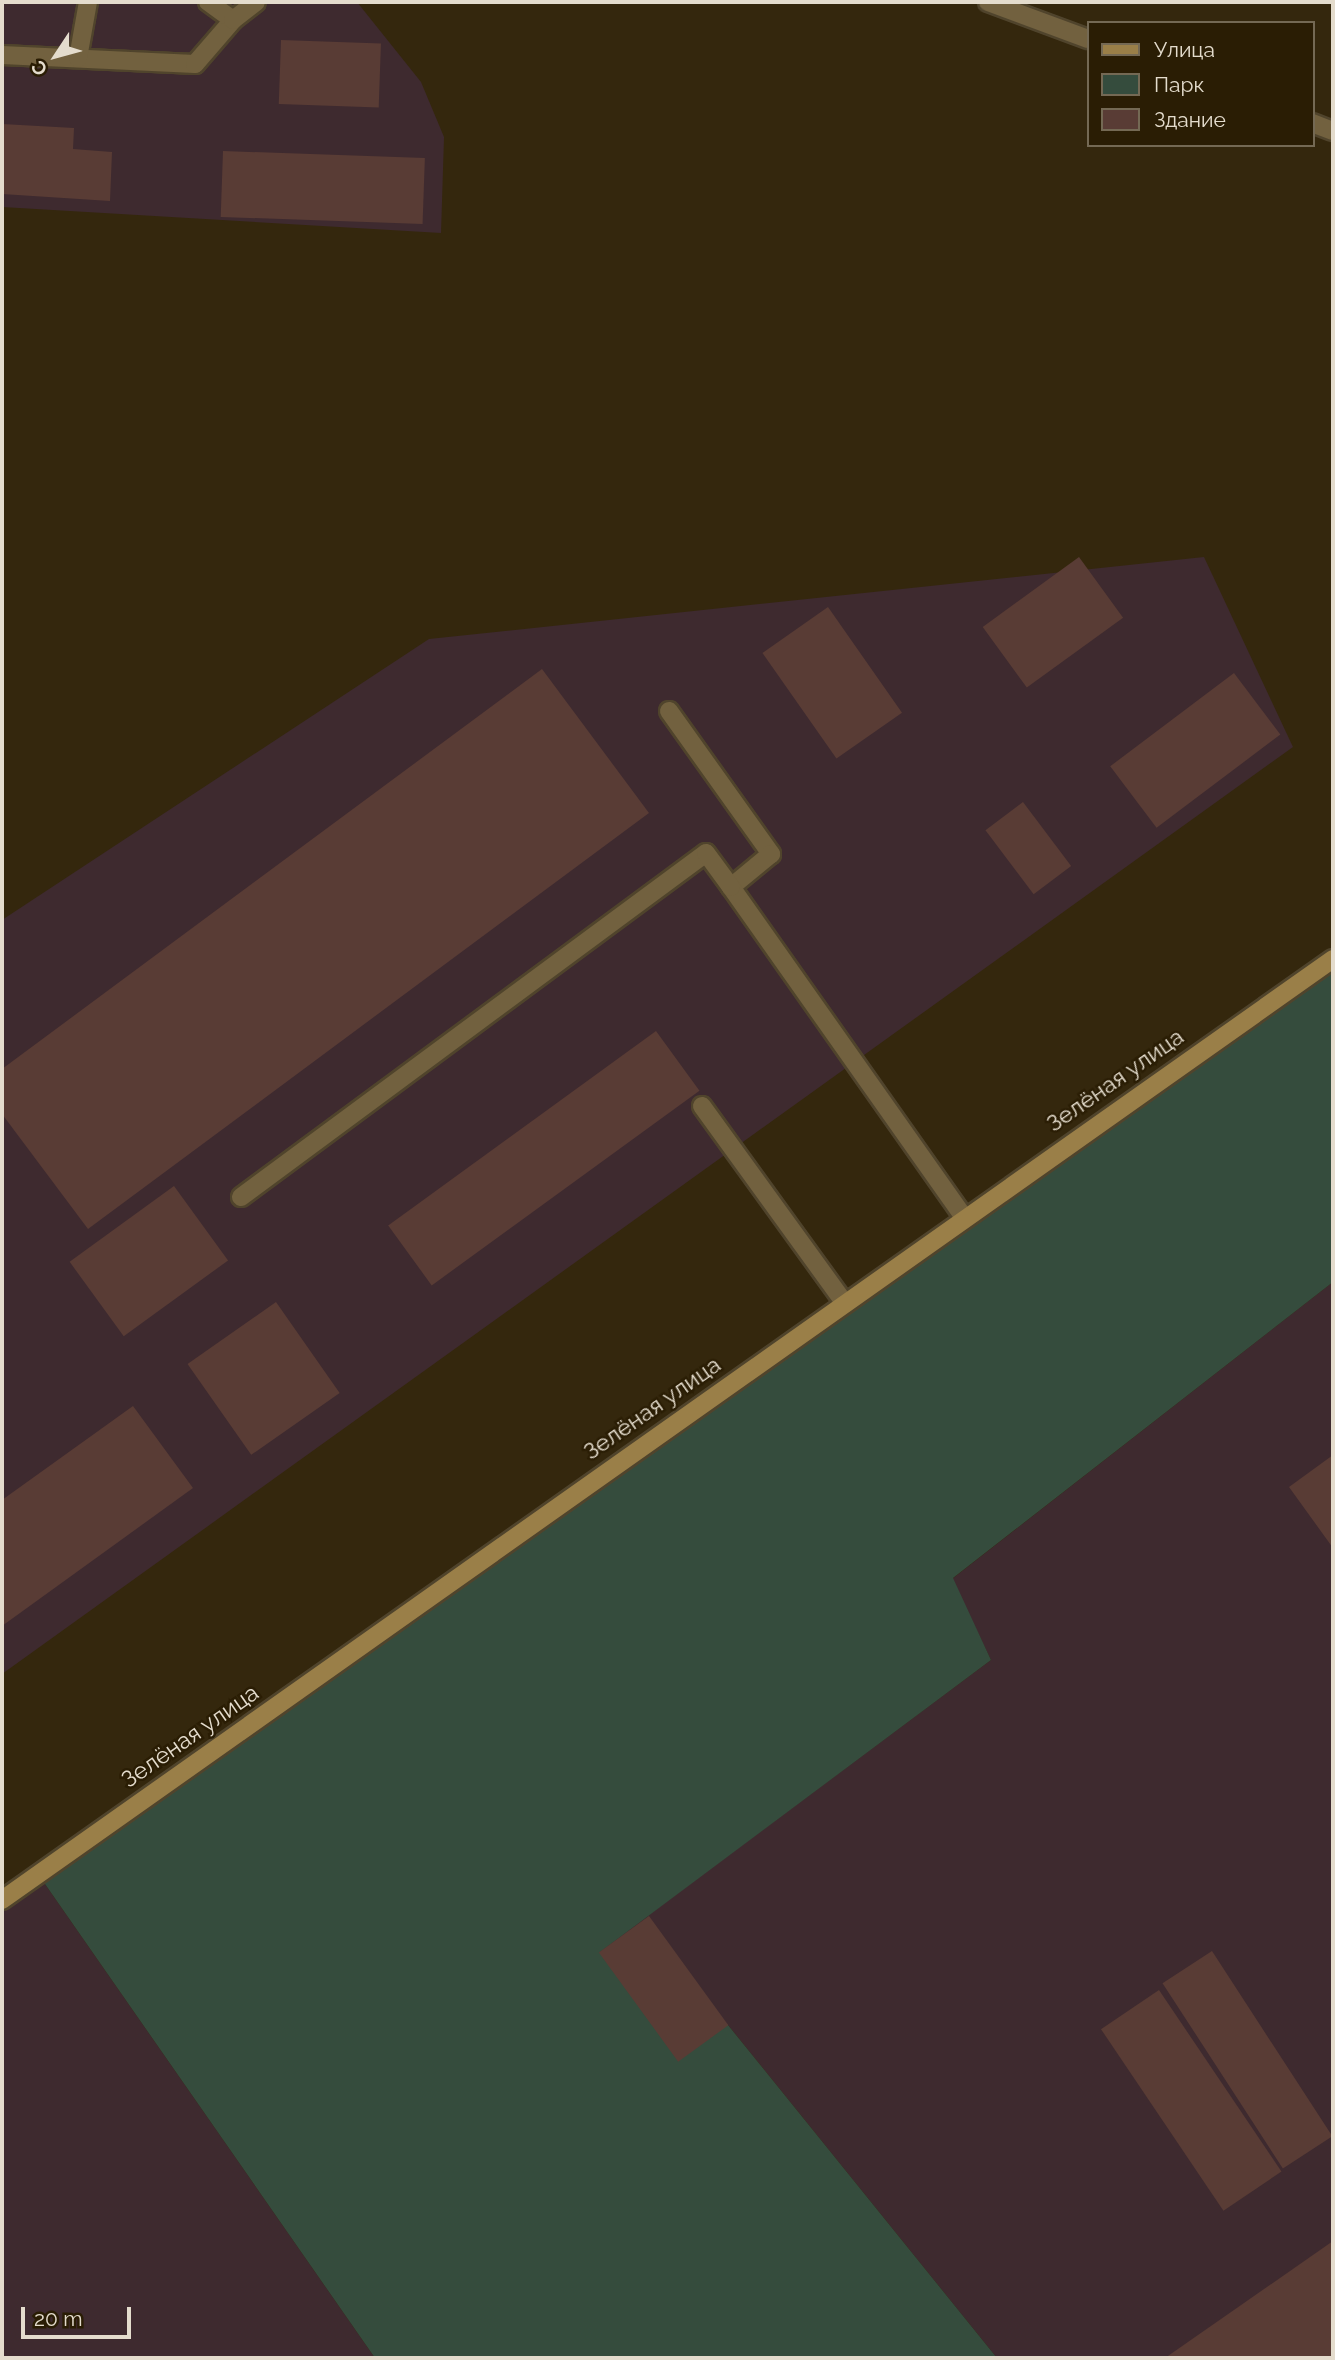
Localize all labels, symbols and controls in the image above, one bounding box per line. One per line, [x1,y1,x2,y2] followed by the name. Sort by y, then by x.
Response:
[21,21,91,91] north arrow
[1086,21,1314,147] legend
[1154,37,1215,62] text: Улица
[26,57,52,80] text: С
[1154,72,1204,97] text: Парк
[1154,107,1226,132] text: Здание
[1041,1022,1189,1138] street label: Зелёная улица
[578,1350,726,1466] street label: Зелёная улица
[116,1678,264,1794] street label: Зелёная улица
[24,2294,135,2338] scale bar
[34,2306,82,2331] text: 20 m

